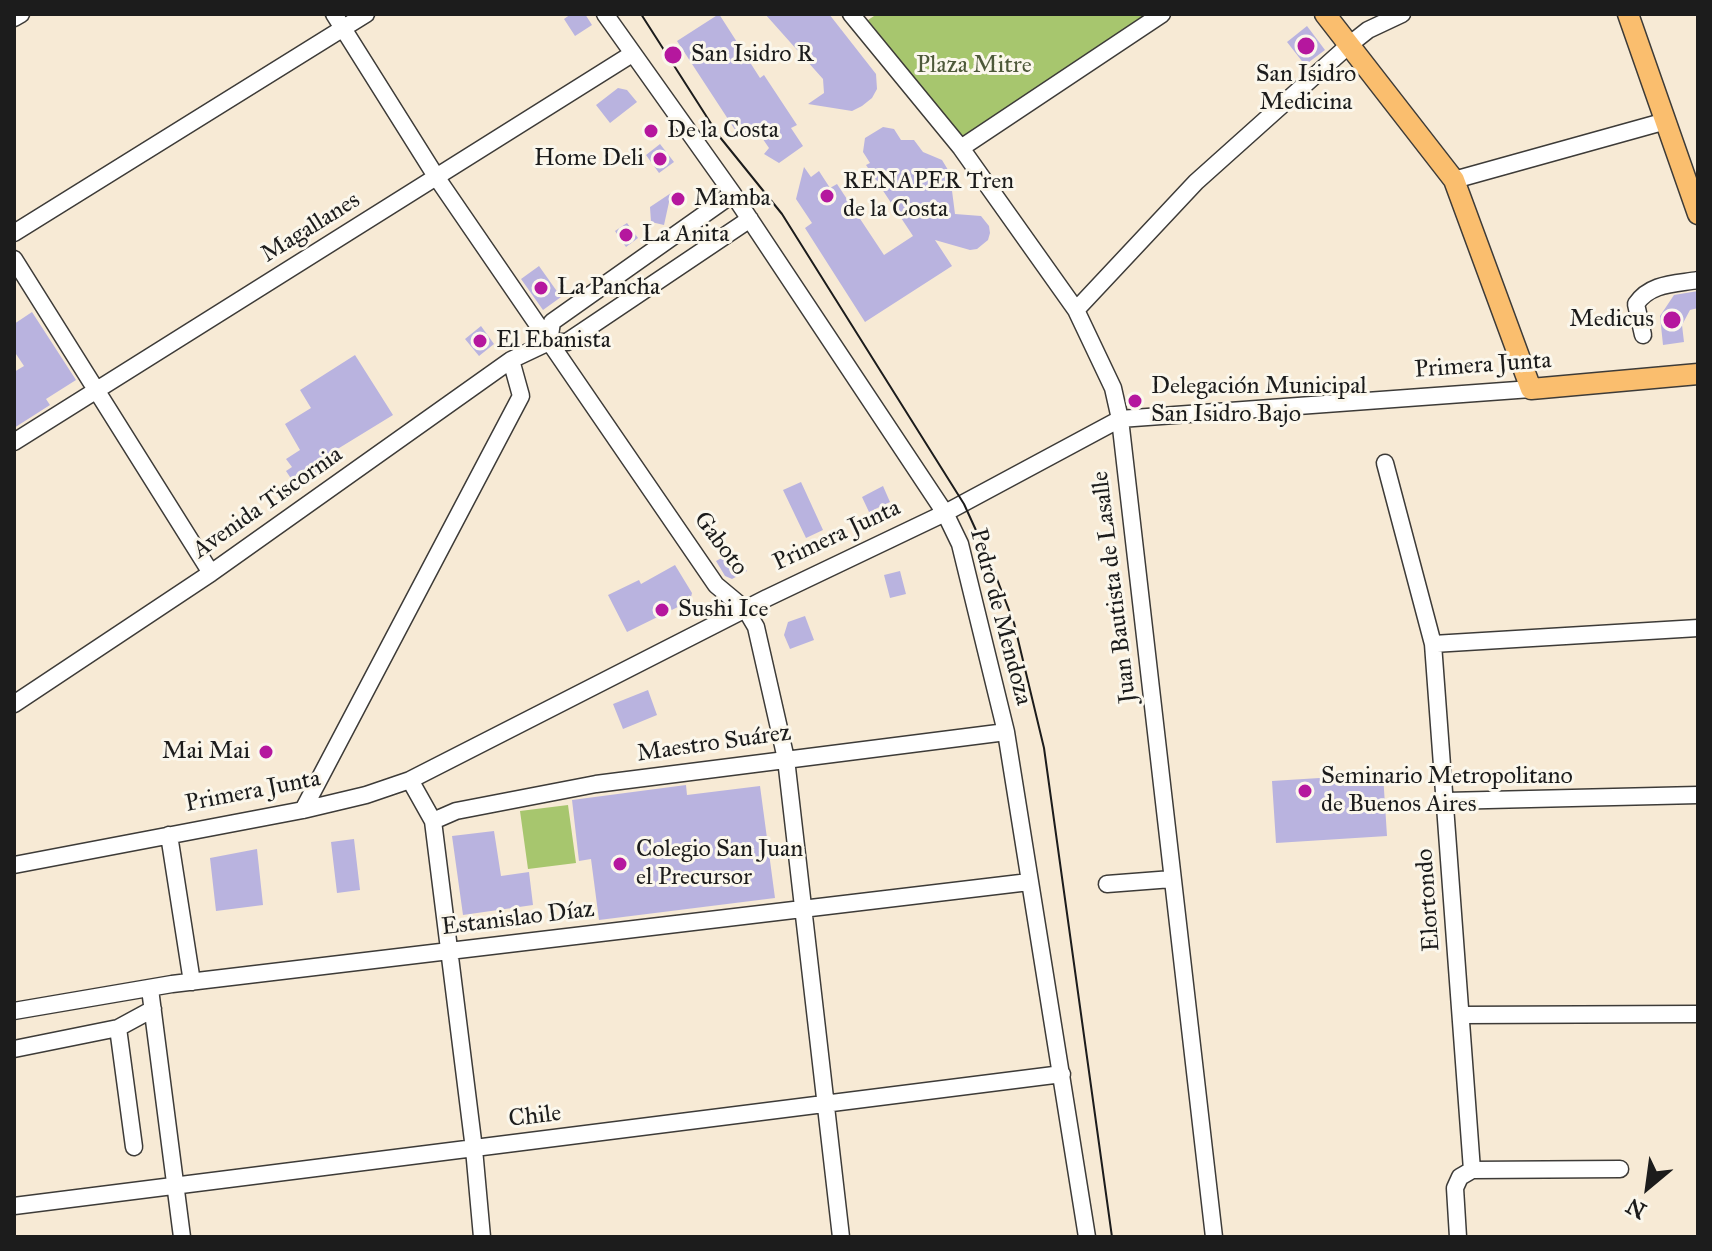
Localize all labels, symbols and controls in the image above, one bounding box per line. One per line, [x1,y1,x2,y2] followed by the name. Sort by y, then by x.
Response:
[1295,35,1317,57] marker: San Isidro Medicina
[691,41,814,69] place label: San Isidro R
[662,44,684,66] marker: San Isidro R
[916,52,1032,80] park label: Plaza Mitre
[1256,61,1356,117] place label: San Isidro Medicina
[667,117,779,145] place label: De la Costa
[642,122,660,140] marker: De la Costa
[534,145,644,173] place label: Home Deli
[651,150,669,168] marker: Home Deli
[843,168,1014,224] place label: RENAPER Tren de la Costa
[694,185,771,213] place label: Mamba
[256,186,366,270] street label: Magallanes
[818,187,836,205] marker: RENAPER Tren de la Costa
[669,190,687,208] marker: Mamba
[642,221,729,249] place label: La Anita
[617,226,635,244] marker: La Anita
[557,274,660,302] place label: La Pancha
[532,279,550,297] marker: La Pancha
[1569,306,1654,334] place label: Medicus
[1661,309,1683,331] marker: Medicus
[496,327,611,355] place label: El Ebanista
[471,332,489,350] marker: El Ebanista
[1414,347,1552,385] street label: Primera Junta
[1151,373,1367,429] place label: Delegación Municipal San Isidro Bajo
[1126,392,1144,410] marker: Delegación Municipal San Isidro Bajo
[188,441,348,565] street label: Avenida Tiscornia
[1086,469,1144,705] street label: Juan Bautista de Lasalle
[769,494,905,578] street label: Primera Junta
[687,506,753,582] street label: Gaboto
[963,525,1037,709] street label: Pedro de Mendoza
[678,596,768,624] place label: Sushi Ice
[653,601,671,619] marker: Sushi Ice
[635,719,793,769] street label: Maestro Suárez
[162,738,250,766] place label: Mai Mai
[257,743,275,761] marker: Mai Mai
[1321,763,1573,819] place label: Seminario Metropolitano de Buenos Aires
[183,765,323,819] street label: Primera Junta
[1296,782,1314,800] marker: Seminario Metropolitano de Buenos Aires
[636,836,803,892] place label: Colegio San Juan el Precursor
[1411,848,1447,952] street label: Elortondo
[611,855,629,873] marker: Colegio San Juan el Precursor
[440,895,596,943] street label: Estanislao Díaz
[507,1099,563,1135] street label: Chile
[1608,1147,1688,1227] north arrow
[1621,1192,1651,1225] text: N

